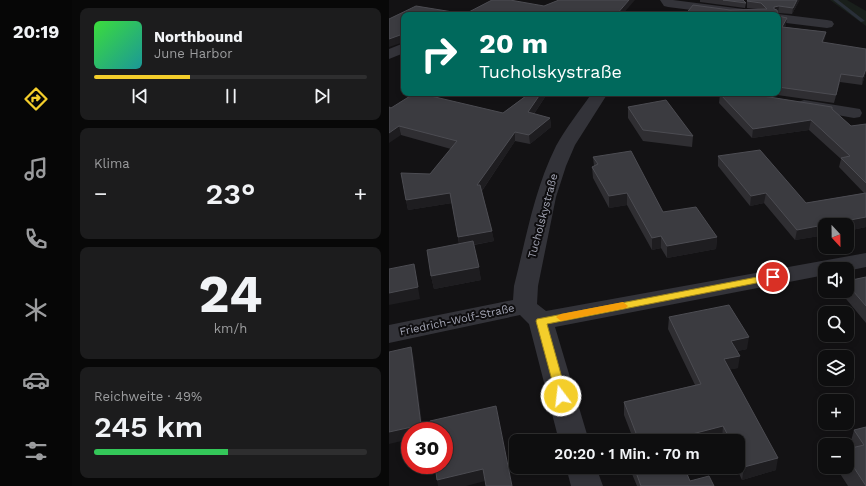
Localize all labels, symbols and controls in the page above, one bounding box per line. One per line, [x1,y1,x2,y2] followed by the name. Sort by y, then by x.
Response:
[13,21,59,42] text: 20:19
[479,27,548,60] text: 20 m
[154,28,243,46] text: Northbound
[413,28,465,80] icon: right
[154,46,233,61] text: June Harbor
[479,61,622,82] text: Tucholskystraße
[22,85,50,113] icon: directions
[129,85,151,107] icon: previous
[220,85,242,107] icon: pause
[311,85,333,107] icon: next
[22,155,50,183] icon: music
[94,156,130,171] text: Klima
[525,172,561,260] street label: Tucholskystraße
[206,176,255,211] text: 23°
[94,181,107,206] text: −
[354,181,367,206] text: +
[818,218,854,254] north arrow
[818,218,854,474] map controls
[22,225,50,253] icon: phone
[756,260,790,294] pin
[818,262,854,298] button: sound
[199,264,262,325] text: 24
[762,266,784,288] icon: arrive
[22,296,50,324] icon: climate
[398,301,516,339] street label: Friedrich-Wolf-Straße
[818,306,854,342] button: search
[214,321,247,336] text: km/h
[818,350,854,386] button: layers
[22,366,50,394] icon: car
[540,375,582,417] position arrow
[94,389,202,404] text: Reichweite · 49%
[818,394,854,430] button: +
[94,409,203,444] text: 245 km
[401,422,453,474] speed limit sign: 30
[22,437,50,465] icon: filters
[818,438,854,474] button: −
[554,445,700,463] text: 20:20 · 1 Min. · 70 m

